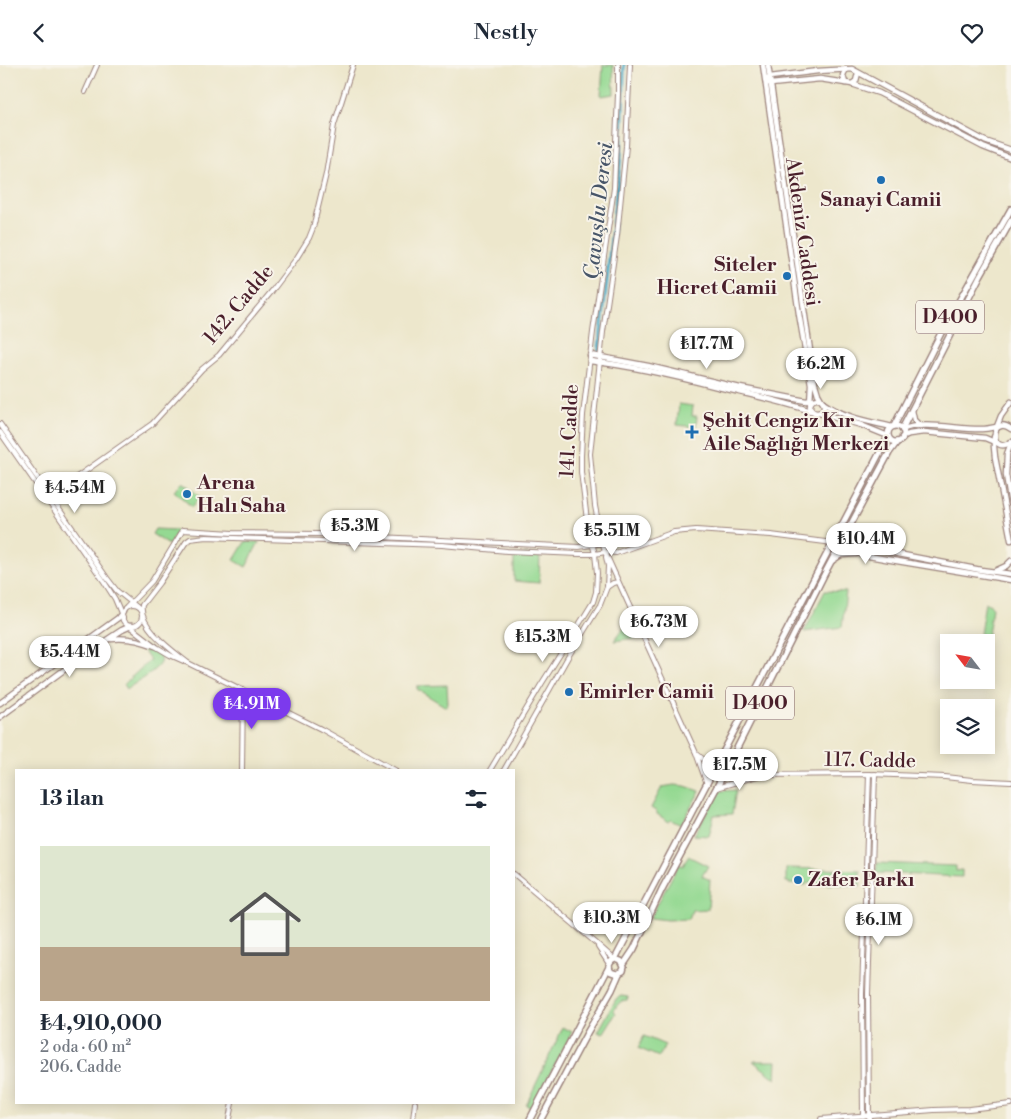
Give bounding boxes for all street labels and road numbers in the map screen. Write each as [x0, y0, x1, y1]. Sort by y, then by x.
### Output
street label: Akdeniz Caddesi [779, 155, 825, 308]
street label: 142. Cadde [198, 260, 280, 350]
road number: D400 [916, 301, 984, 333]
street label: 141. Cadde [555, 383, 585, 479]
road number: D400 [726, 687, 794, 719]
street label: 117. Cadde [824, 748, 916, 774]

